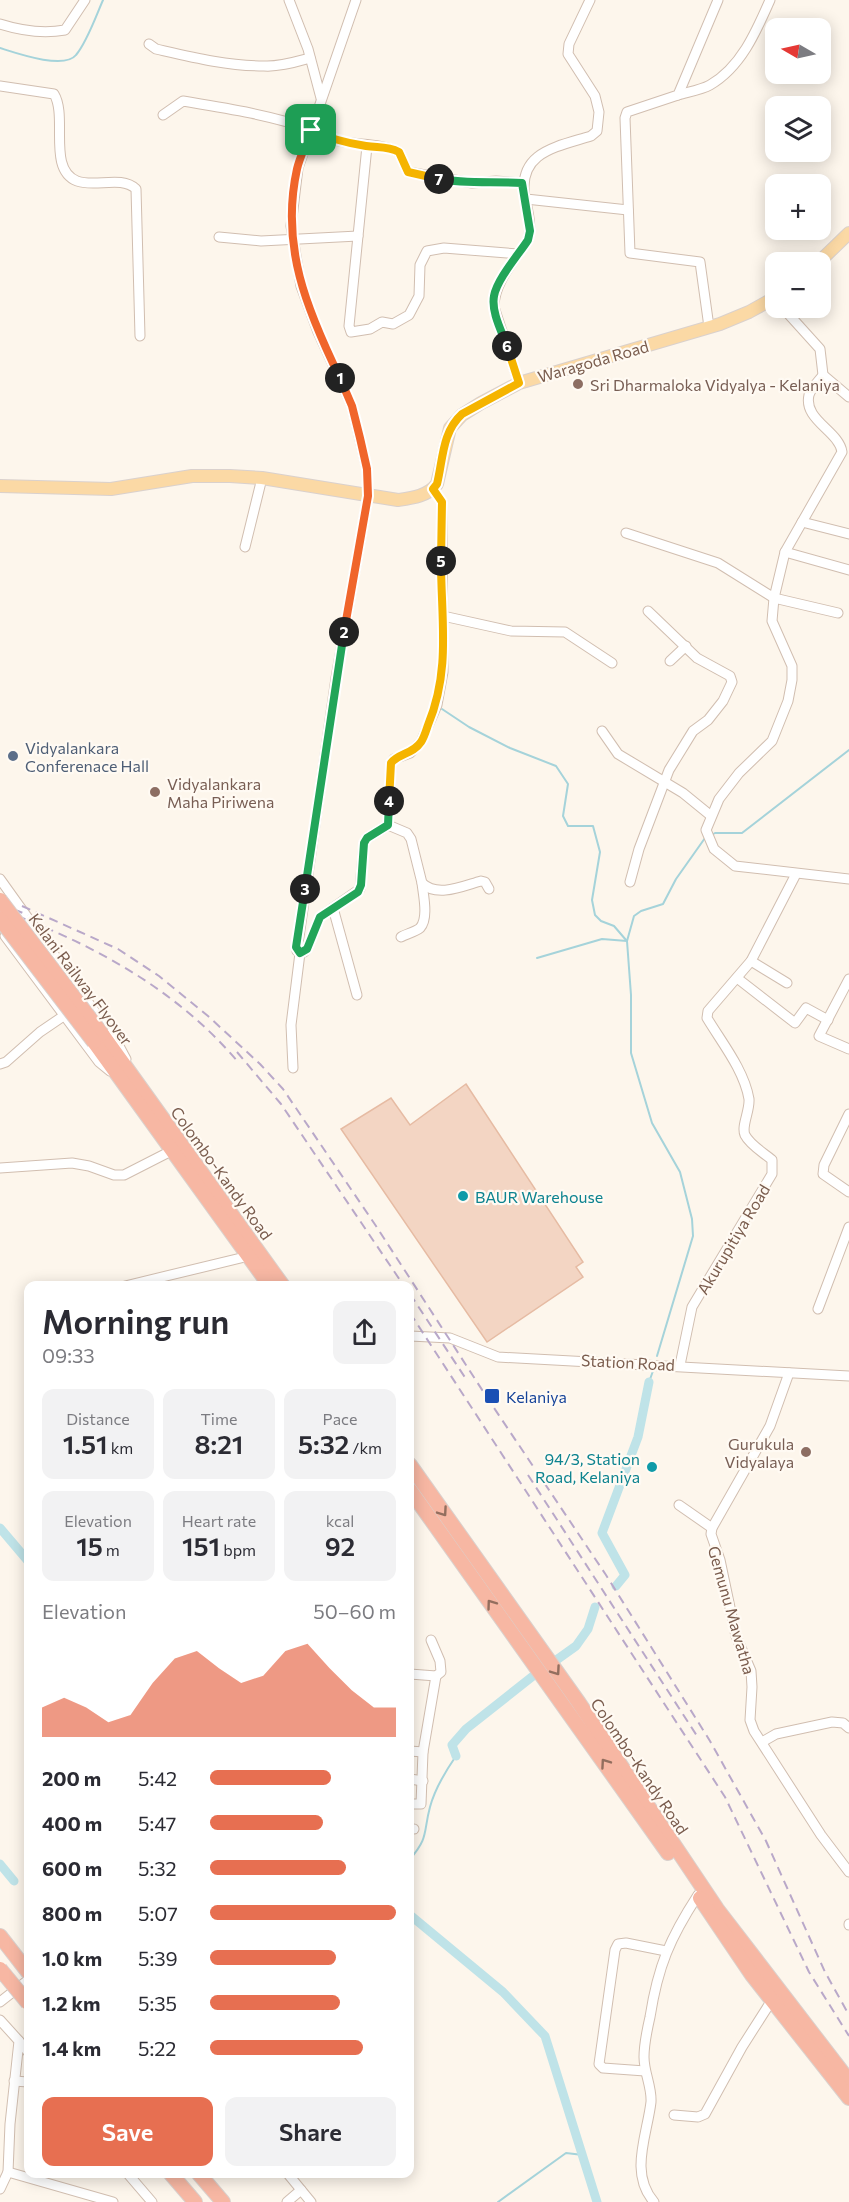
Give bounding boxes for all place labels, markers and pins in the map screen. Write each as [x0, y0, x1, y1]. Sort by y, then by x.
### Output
pin [285, 104, 336, 155]
pin: 7 [424, 164, 454, 194]
pin: 6 [492, 331, 522, 361]
pin: 1 [325, 363, 355, 393]
place label: Sri Dharmaloka Vidyalya - Kelaniya [590, 375, 840, 394]
marker: Sri Dharmaloka Vidyalya - Kelaniya [571, 377, 585, 391]
pin: 5 [426, 546, 456, 576]
pin: 2 [329, 617, 359, 647]
place label: Vidyalankara Conferenace Hall [25, 738, 149, 775]
marker: Vidyalankara Conferenace Hall [6, 749, 20, 763]
place label: Vidyalankara Maha Piriwena [167, 774, 274, 811]
marker: Vidyalankara Maha Piriwena [148, 785, 162, 799]
pin: 4 [374, 786, 404, 816]
pin: 3 [290, 874, 320, 904]
place label: BAUR Warehouse [475, 1187, 603, 1206]
marker: BAUR Warehouse [456, 1189, 470, 1203]
marker: Kelaniya [483, 1387, 501, 1405]
place label: Kelaniya [506, 1387, 567, 1406]
place label: Gurukula Vidyalaya [724, 1434, 794, 1471]
marker: Gurukula Vidyalaya [799, 1445, 813, 1459]
place label: 94/3, Station Road, Kelaniya [535, 1449, 640, 1486]
marker: 94/3, Station Road, Kelaniya [645, 1460, 659, 1474]

